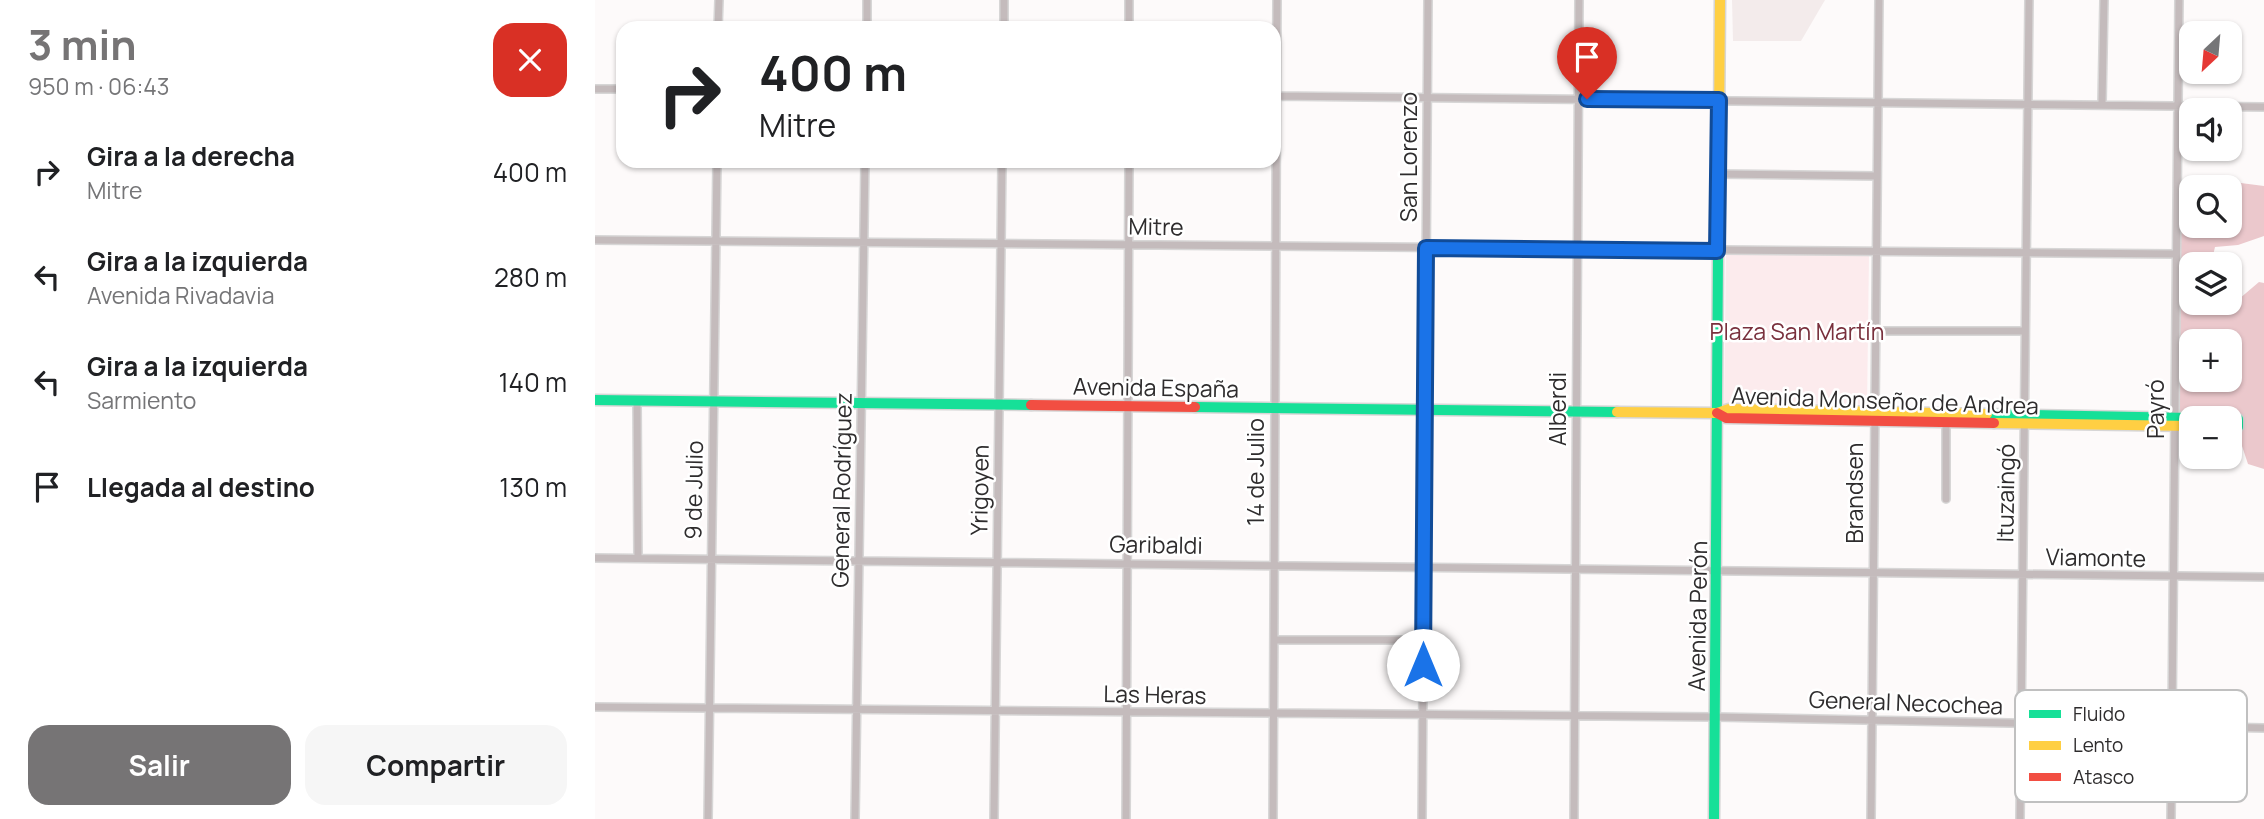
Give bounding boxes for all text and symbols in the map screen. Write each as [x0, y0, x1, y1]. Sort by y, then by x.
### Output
text: 3 min [28, 15, 137, 73]
north arrow [2179, 21, 2242, 84]
map controls [2179, 21, 2242, 469]
button: close [493, 23, 567, 97]
pin [1557, 27, 1617, 99]
icon: arrive [1568, 38, 1606, 76]
text: 400 m [759, 39, 907, 106]
icon: right [644, 49, 735, 140]
text: 950 m · 06:43 [28, 70, 170, 102]
street label: San Lorenzo [1392, 92, 1424, 222]
button: sound [2179, 98, 2242, 161]
text: Mitre [759, 103, 836, 147]
text: Gira a la derecha [87, 138, 295, 174]
icon: right [28, 153, 66, 191]
text: 400 m [493, 154, 567, 190]
text: Mitre [87, 174, 142, 206]
button: search [2179, 175, 2242, 238]
street label: Mitre [1128, 210, 1184, 242]
text: Gira a la izquierda [87, 243, 308, 279]
button: layers [2179, 252, 2242, 315]
icon: left [28, 258, 66, 296]
text: 280 m [494, 259, 567, 295]
text: Avenida Rivadavia [87, 279, 274, 311]
park label: Plaza San Martín [1710, 315, 1884, 347]
button: + [2179, 329, 2242, 392]
text: Gira a la izquierda [87, 348, 308, 384]
icon: left [28, 363, 66, 401]
text: 140 m [498, 364, 567, 400]
street label: Avenida España [1073, 370, 1239, 404]
street label: Alberdi [1541, 372, 1573, 446]
street label: Avenida Monseñor de Andrea [1731, 379, 2039, 421]
street label: Payró [2139, 379, 2171, 439]
text: Sarmiento [87, 384, 196, 416]
street label: General Rodríguez [823, 392, 859, 588]
button: − [2179, 406, 2242, 469]
street label: 14 de Julio [1239, 418, 1271, 526]
street label: 9 de Julio [676, 440, 710, 540]
street label: Brandsen [1838, 443, 1870, 543]
street label: Ituzaingó [1988, 443, 2022, 543]
street label: Yrigoyen [962, 444, 996, 536]
icon: arrive [28, 468, 66, 506]
text: Llegada al destino [87, 469, 315, 505]
text: 130 m [499, 469, 567, 505]
street label: Garibaldi [1109, 527, 1203, 561]
street label: Avenida Perón [1680, 540, 1714, 692]
street label: Viamonte [2045, 540, 2147, 574]
position arrow [1386, 628, 1460, 702]
street label: Las Heras [1103, 677, 1207, 711]
street label: General Necochea [1808, 683, 2004, 721]
legend [2015, 690, 2247, 802]
text: Fluido [2073, 701, 2125, 727]
button: Salir [28, 725, 291, 805]
button: Compartir [305, 725, 567, 805]
text: Lento [2073, 732, 2123, 758]
text: Atasco [2073, 764, 2134, 790]

